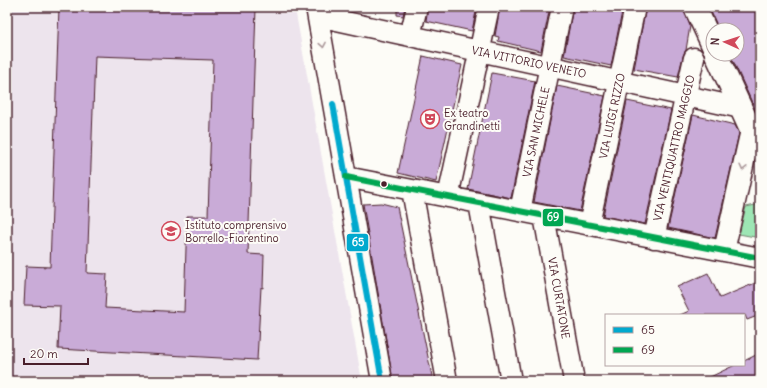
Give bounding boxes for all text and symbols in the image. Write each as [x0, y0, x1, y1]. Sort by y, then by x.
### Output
north arrow [705, 22, 745, 62]
text: N [708, 37, 722, 46]
one-way arrow [318, 42, 327, 49]
street label: VIA VITTORIO VENETO [470, 43, 588, 81]
street label: VIA LUIGI RIZZO [596, 72, 628, 160]
street label: VIA VENTIQUATTRO MAGGIO [650, 74, 698, 222]
street label: VIA SAN MICHELE [520, 85, 552, 179]
place label: Ex teatro Grandinetti [444, 106, 500, 133]
theatre icon: Ex teatro Grandinetti [419, 108, 441, 130]
one-way arrow [739, 165, 747, 171]
unlabelled marker [379, 179, 389, 189]
line badge: 69 [542, 208, 564, 227]
text: 69 [547, 210, 559, 224]
place label: Istituto comprensivo Borrello-Fiorentino [185, 218, 287, 245]
school or university icon: Istituto comprensivo Borrello-Fiorentino [160, 220, 182, 242]
line badge: 65 [346, 233, 369, 252]
text: 65 [352, 235, 364, 249]
street label: VIA CURTATONE [545, 256, 573, 340]
legend [605, 314, 745, 366]
text: 65 [641, 322, 655, 337]
scale bar [24, 340, 88, 366]
text: 69 [641, 342, 655, 357]
text: 20 m [30, 346, 58, 361]

